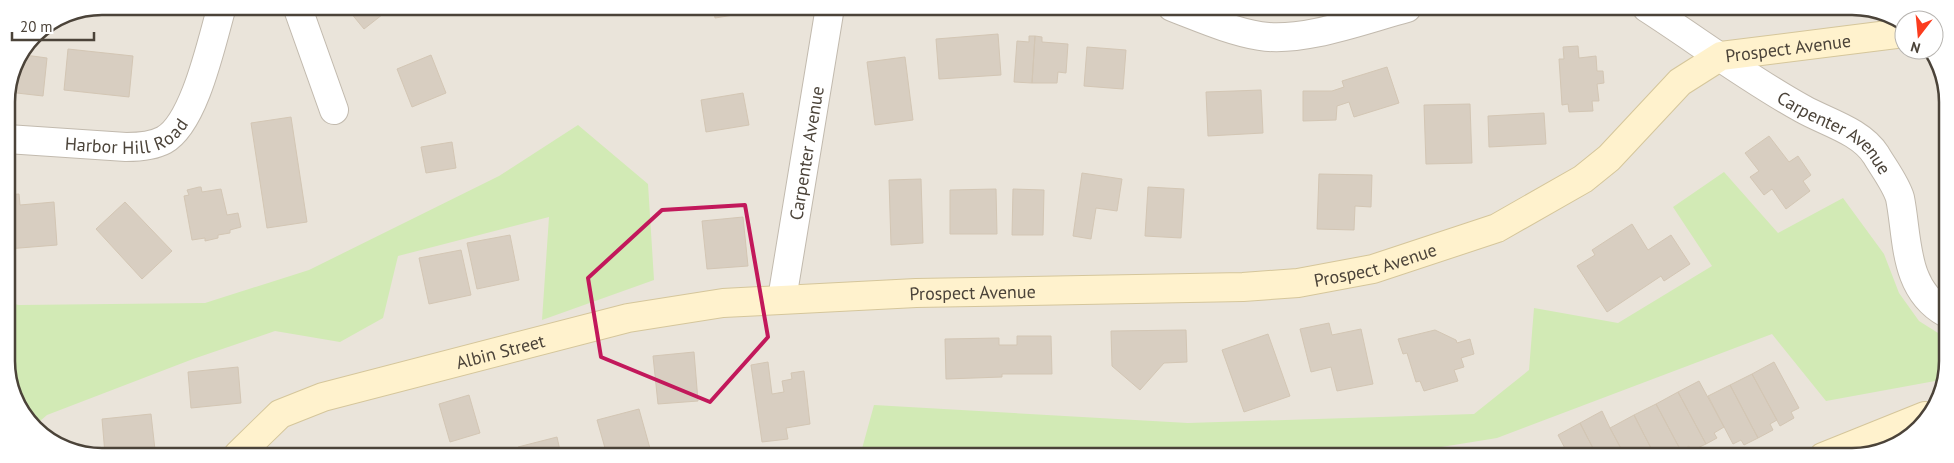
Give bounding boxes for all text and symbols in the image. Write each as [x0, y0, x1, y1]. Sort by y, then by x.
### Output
scale bar [12, 10, 95, 42]
north arrow [1894, 10, 1944, 60]
text: 20 m [20, 17, 53, 36]
street label: Prospect Avenue [1724, 28, 1852, 67]
text: N [1909, 38, 1922, 57]
street label: Carpenter Avenue [784, 84, 828, 222]
street label: Carpenter Avenue [1773, 85, 1897, 178]
street label: Harbor Hill Road [64, 114, 192, 159]
street label: Prospect Avenue [1312, 237, 1439, 291]
street label: Prospect Avenue [909, 279, 1036, 305]
street label: Albin Street [453, 329, 547, 374]

